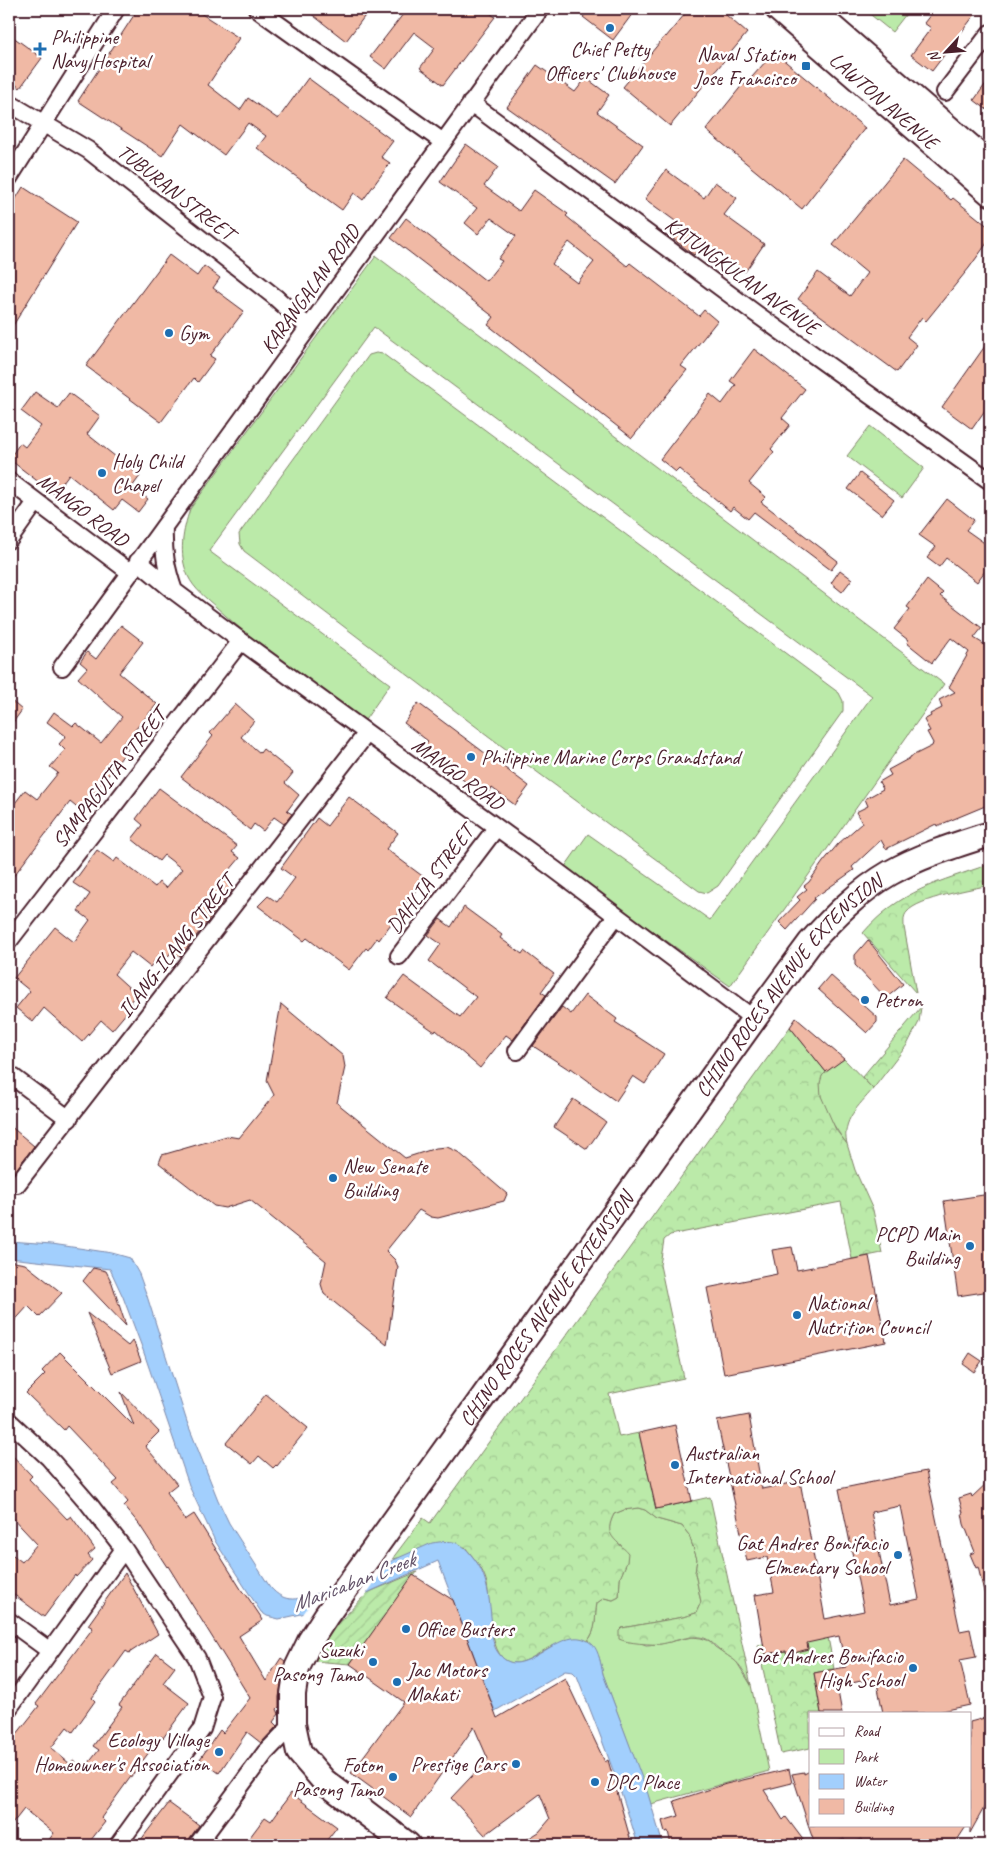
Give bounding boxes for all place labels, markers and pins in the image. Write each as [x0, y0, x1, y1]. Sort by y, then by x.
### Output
marker: Chief Petty Officers' Clubhouse [604, 22, 616, 34]
place label: Philippine Navy Hospital [51, 24, 153, 74]
place label: Chief Petty Officers' Clubhouse [545, 36, 677, 86]
place label: Naval Station Jose Francisco [694, 41, 799, 91]
marker: Philippine Navy Hospital [33, 42, 47, 56]
marker: Naval Station Jose Francisco [800, 60, 812, 72]
place label: Gym [179, 320, 210, 346]
marker: Gym [163, 327, 175, 339]
place label: Holy Child Chapel [112, 448, 186, 498]
marker: Holy Child Chapel [96, 467, 108, 479]
place label: Philippine Marine Corps Grandstand [481, 744, 744, 770]
marker: Philippine Marine Corps Grandstand [465, 751, 477, 763]
place label: Petron [875, 987, 924, 1013]
marker: Petron [859, 994, 871, 1006]
place label: New Senate Building [343, 1153, 430, 1203]
marker: New Senate Building [327, 1172, 339, 1184]
place label: PCPD Main Building [876, 1221, 962, 1271]
marker: PCPD Main Building [964, 1240, 976, 1252]
place label: National Nutrition Council [807, 1290, 932, 1340]
marker: National Nutrition Council [791, 1309, 803, 1321]
place label: Australian International School [685, 1440, 836, 1490]
marker: Australian International School [669, 1459, 681, 1471]
place label: Gat Andres Bonifacio Elmentary School [736, 1530, 891, 1580]
marker: Gat Andres Bonifacio Elmentary School [892, 1549, 904, 1561]
place label: Office Busters [416, 1616, 516, 1642]
marker: Office Busters [400, 1623, 412, 1635]
place label: Suzuki Pasong Tamo [273, 1637, 366, 1687]
place label: Gat Andres Bonifacio High School [751, 1643, 906, 1693]
marker: Suzuki Pasong Tamo [367, 1656, 379, 1668]
place label: Jac Motors Makati [406, 1657, 488, 1707]
marker: Gat Andres Bonifacio High School [907, 1662, 919, 1674]
marker: Jac Motors Makati [391, 1676, 403, 1688]
place label: Ecology Village Homeowner's Association [34, 1727, 211, 1777]
marker: Ecology Village Homeowner's Association [213, 1746, 225, 1758]
place label: Prestige Cars [411, 1751, 508, 1777]
place label: Foton Pasong Tamo [293, 1752, 385, 1802]
marker: Prestige Cars [510, 1758, 522, 1770]
place label: DPC Place [605, 1769, 680, 1795]
marker: Foton Pasong Tamo [387, 1771, 399, 1783]
marker: DPC Place [589, 1776, 601, 1788]

